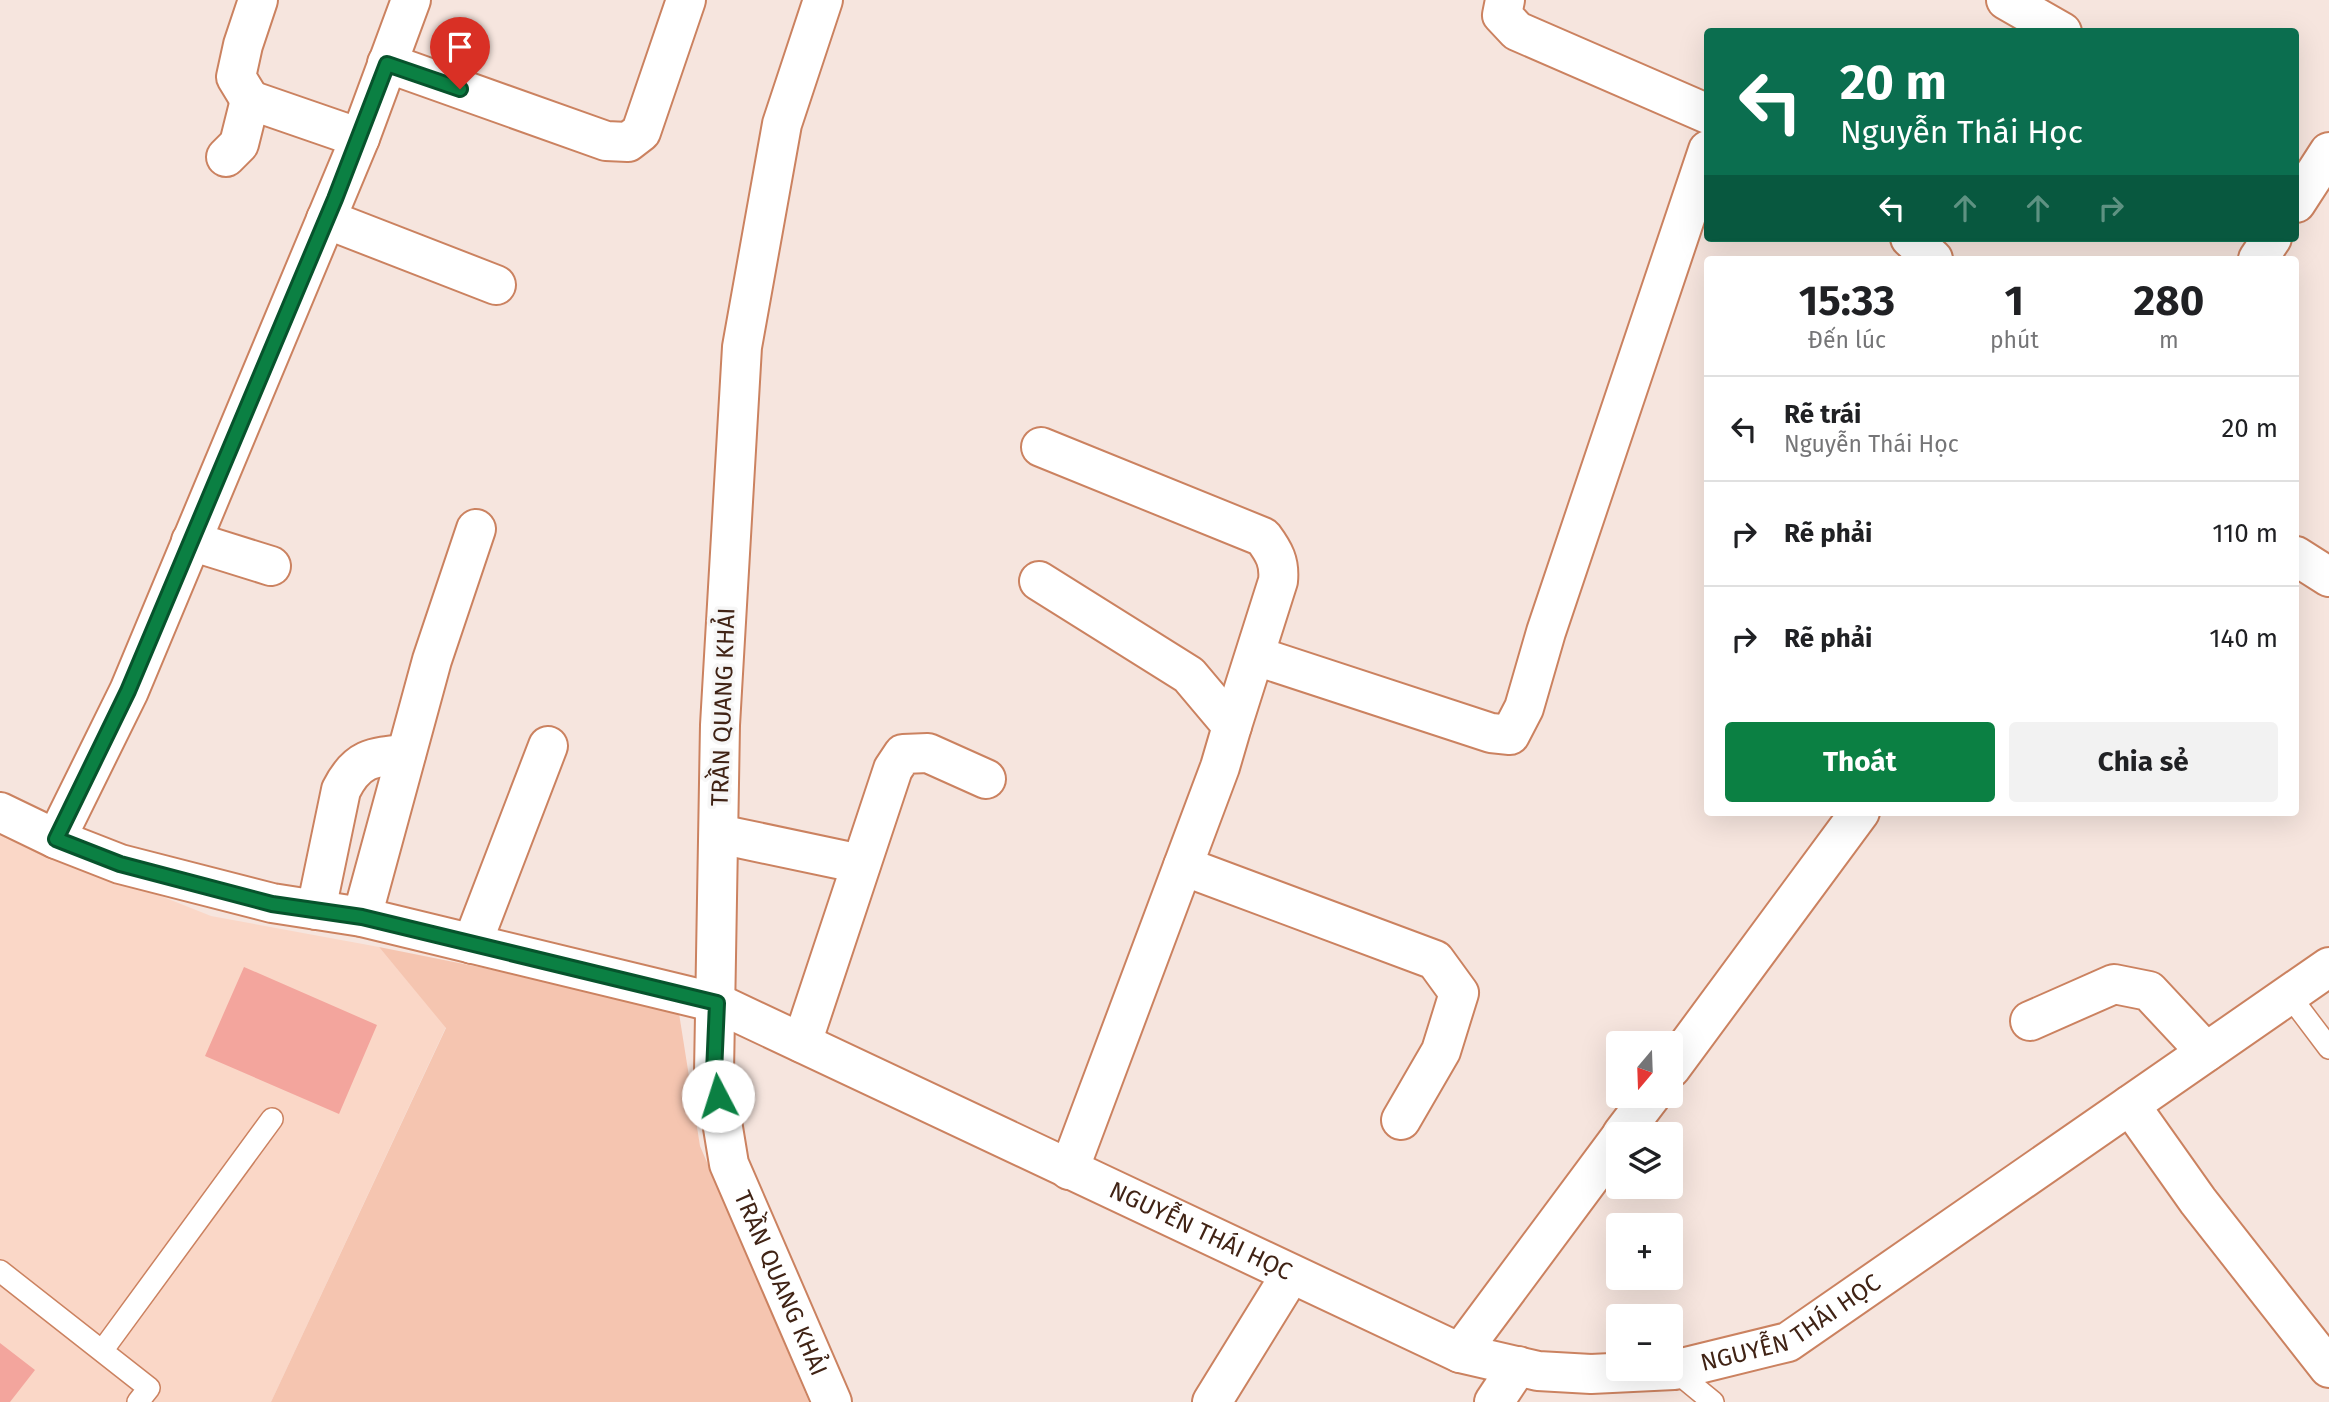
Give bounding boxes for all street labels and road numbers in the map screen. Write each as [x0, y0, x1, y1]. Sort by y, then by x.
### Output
street label: TRẦN QUANG KHẢI [703, 607, 740, 807]
street label: NGUYỄN THÁI HỌC [1105, 1176, 1297, 1286]
street label: TRẦN QUANG KHẢI [728, 1186, 833, 1380]
street label: NGUYỄN THÁI HỌC [1698, 1268, 1886, 1377]

